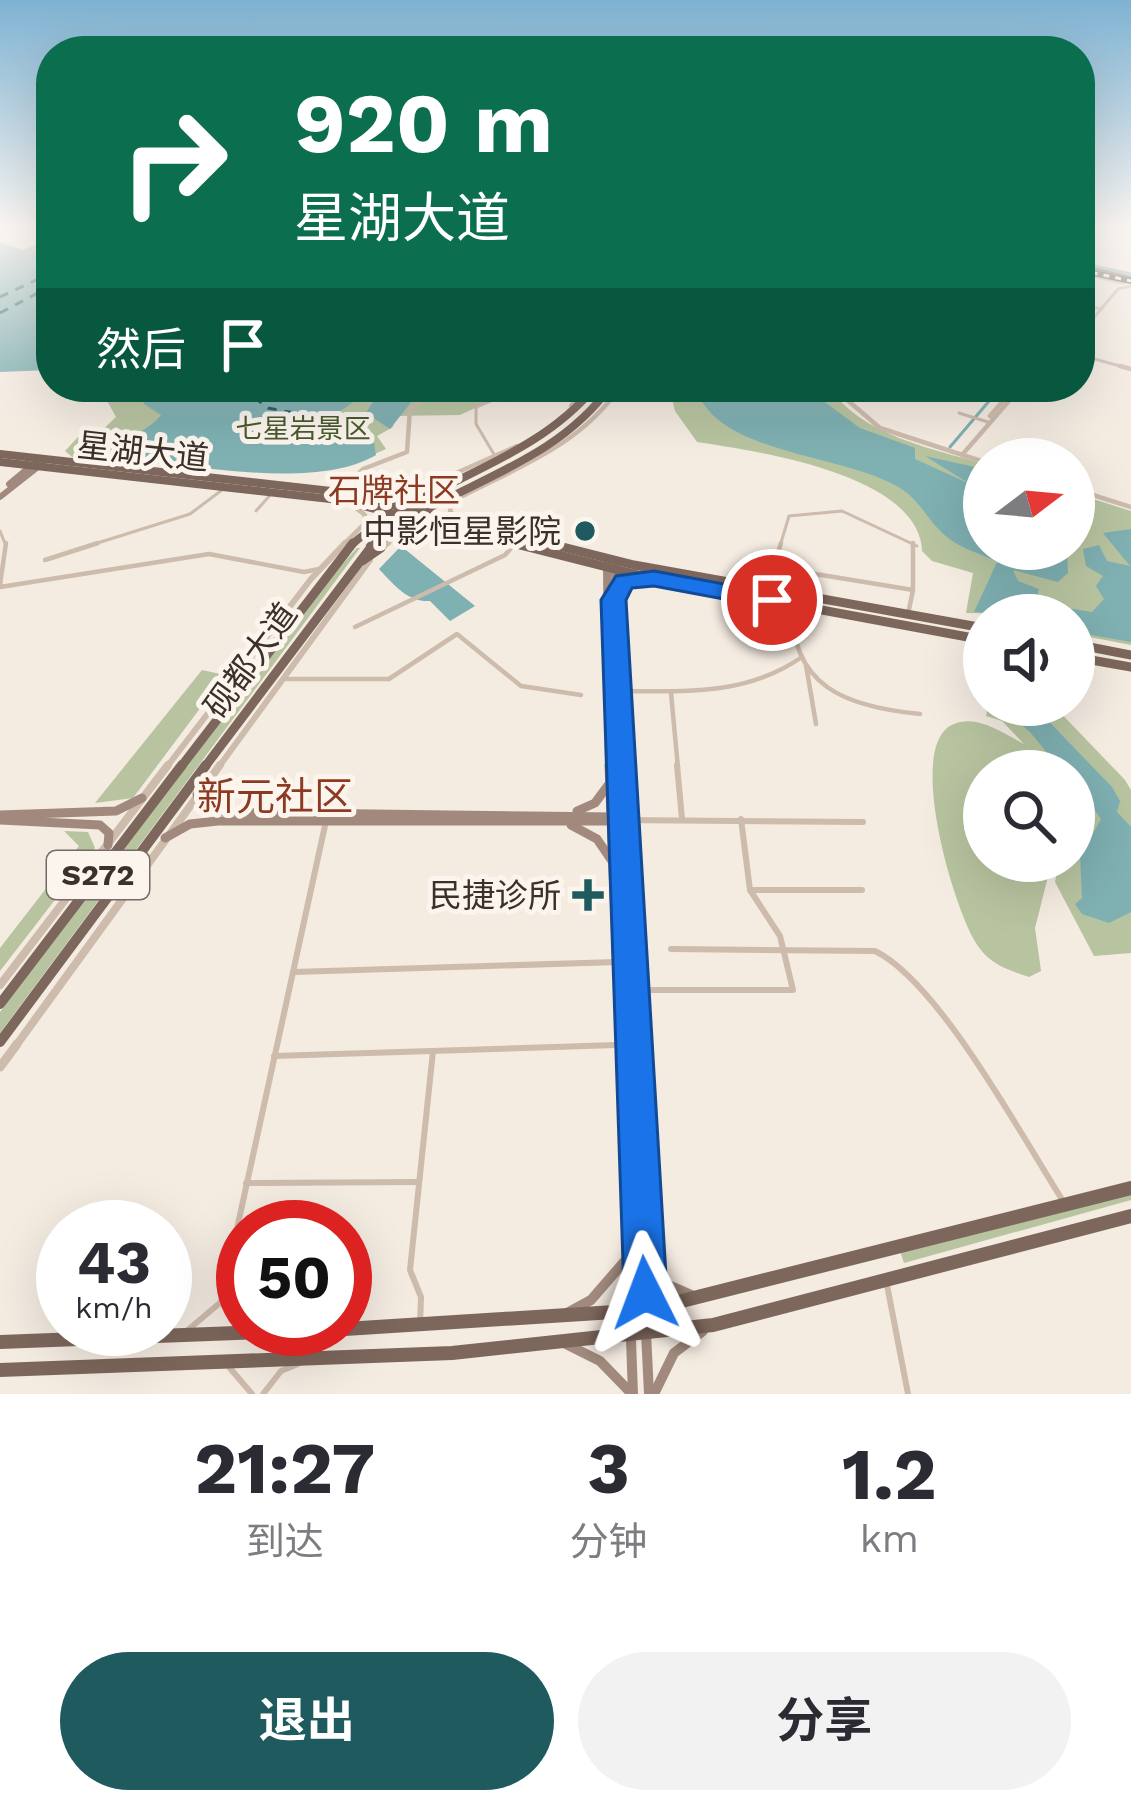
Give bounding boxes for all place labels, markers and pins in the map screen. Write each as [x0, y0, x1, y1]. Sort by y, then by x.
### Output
place label: 中影恒星影院 [363, 512, 561, 551]
marker: 中影恒星影院 [572, 518, 598, 544]
pin [721, 549, 823, 651]
place label: 民捷诊所 [429, 876, 561, 915]
marker: 民捷诊所 [572, 879, 604, 911]

